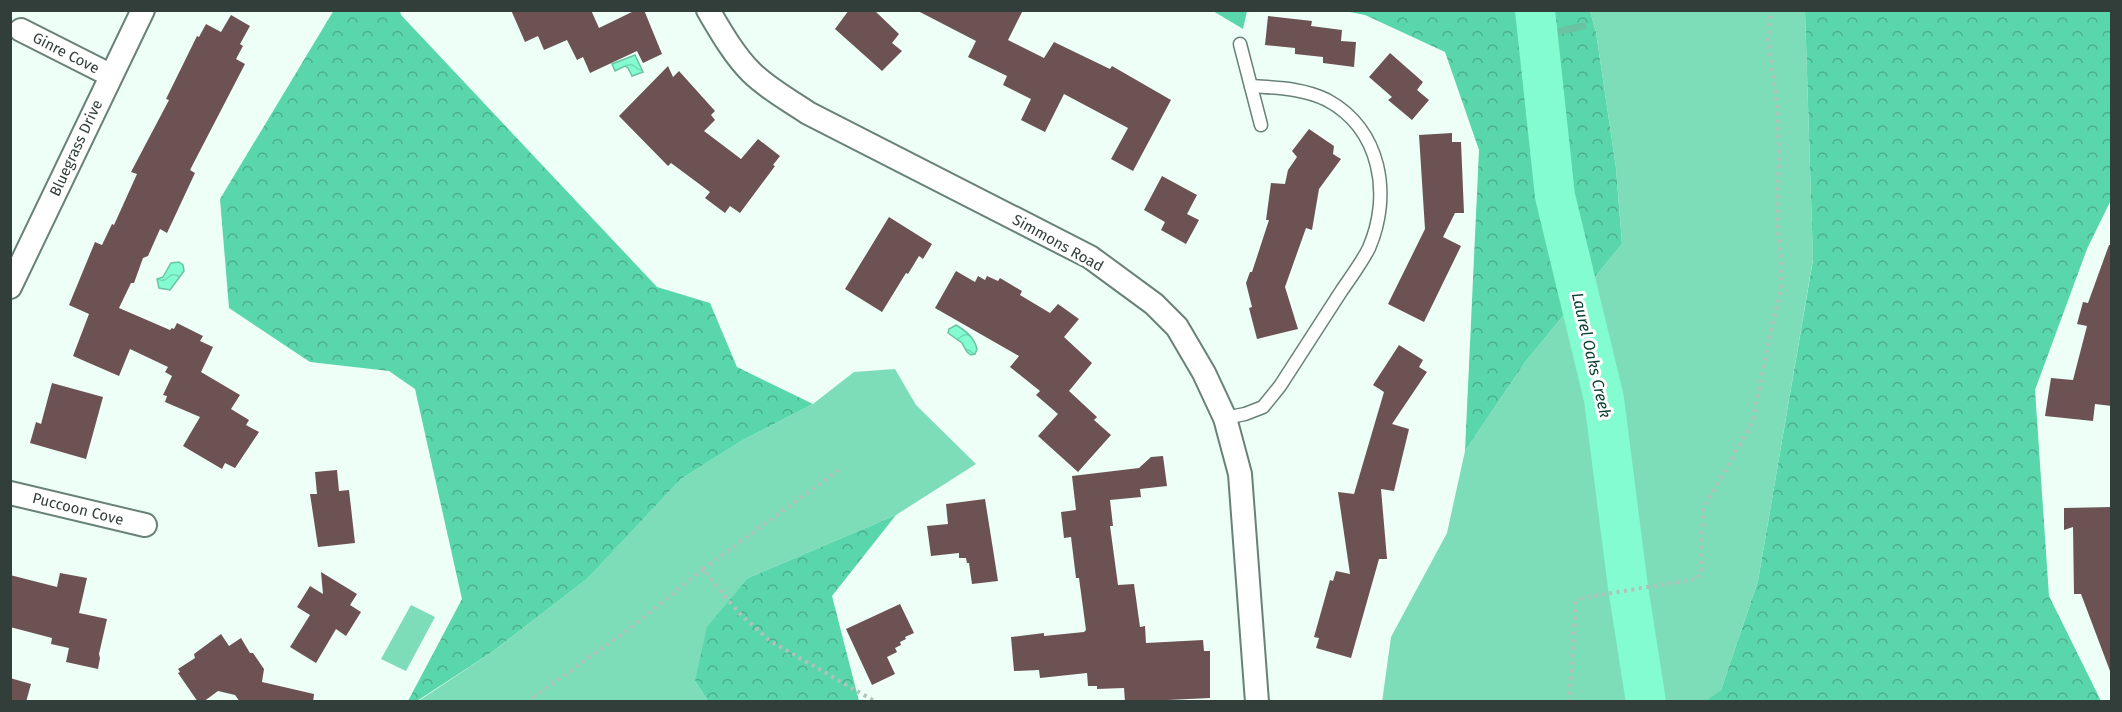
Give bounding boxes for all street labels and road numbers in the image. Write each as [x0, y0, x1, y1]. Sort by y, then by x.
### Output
street label: Ginre Cove [30, 29, 102, 77]
street label: Bluegrass Drive [46, 97, 106, 199]
street label: Simmons Road [1009, 211, 1107, 275]
street label: Puccoon Cove [31, 489, 125, 529]

